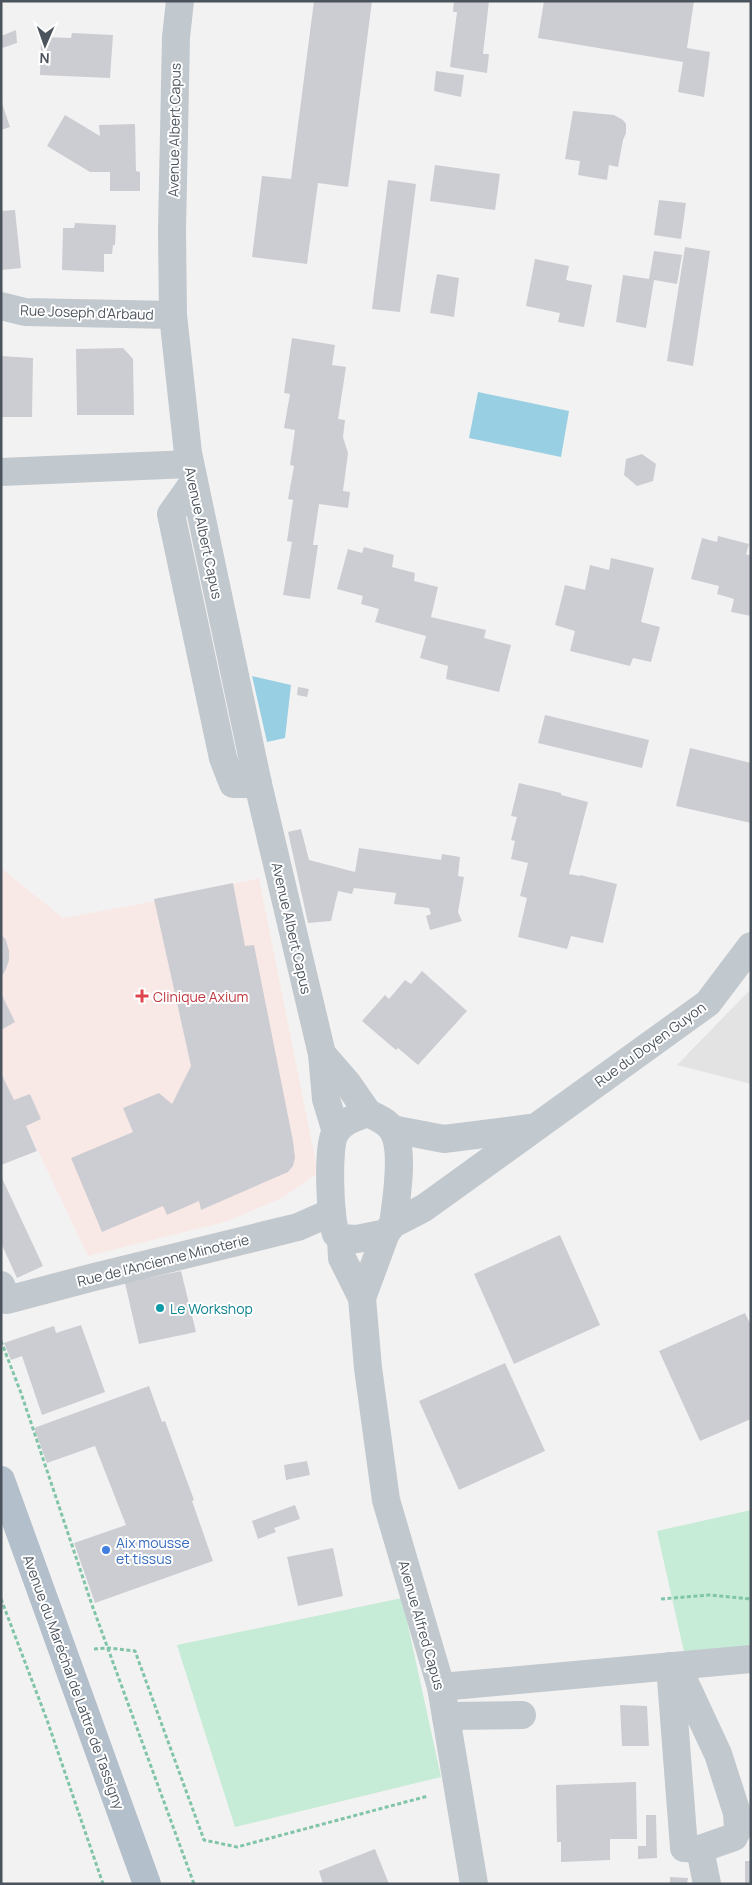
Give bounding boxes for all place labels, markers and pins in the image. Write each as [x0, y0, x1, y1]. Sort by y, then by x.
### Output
place label: Clinique Axium [153, 987, 249, 1006]
marker: Clinique Axium [135, 989, 149, 1003]
place label: Le Workshop [170, 1299, 253, 1318]
marker: Le Workshop [154, 1302, 166, 1314]
place label: Aix mousse et tissus [116, 1533, 190, 1568]
marker: Aix mousse et tissus [100, 1544, 112, 1556]

